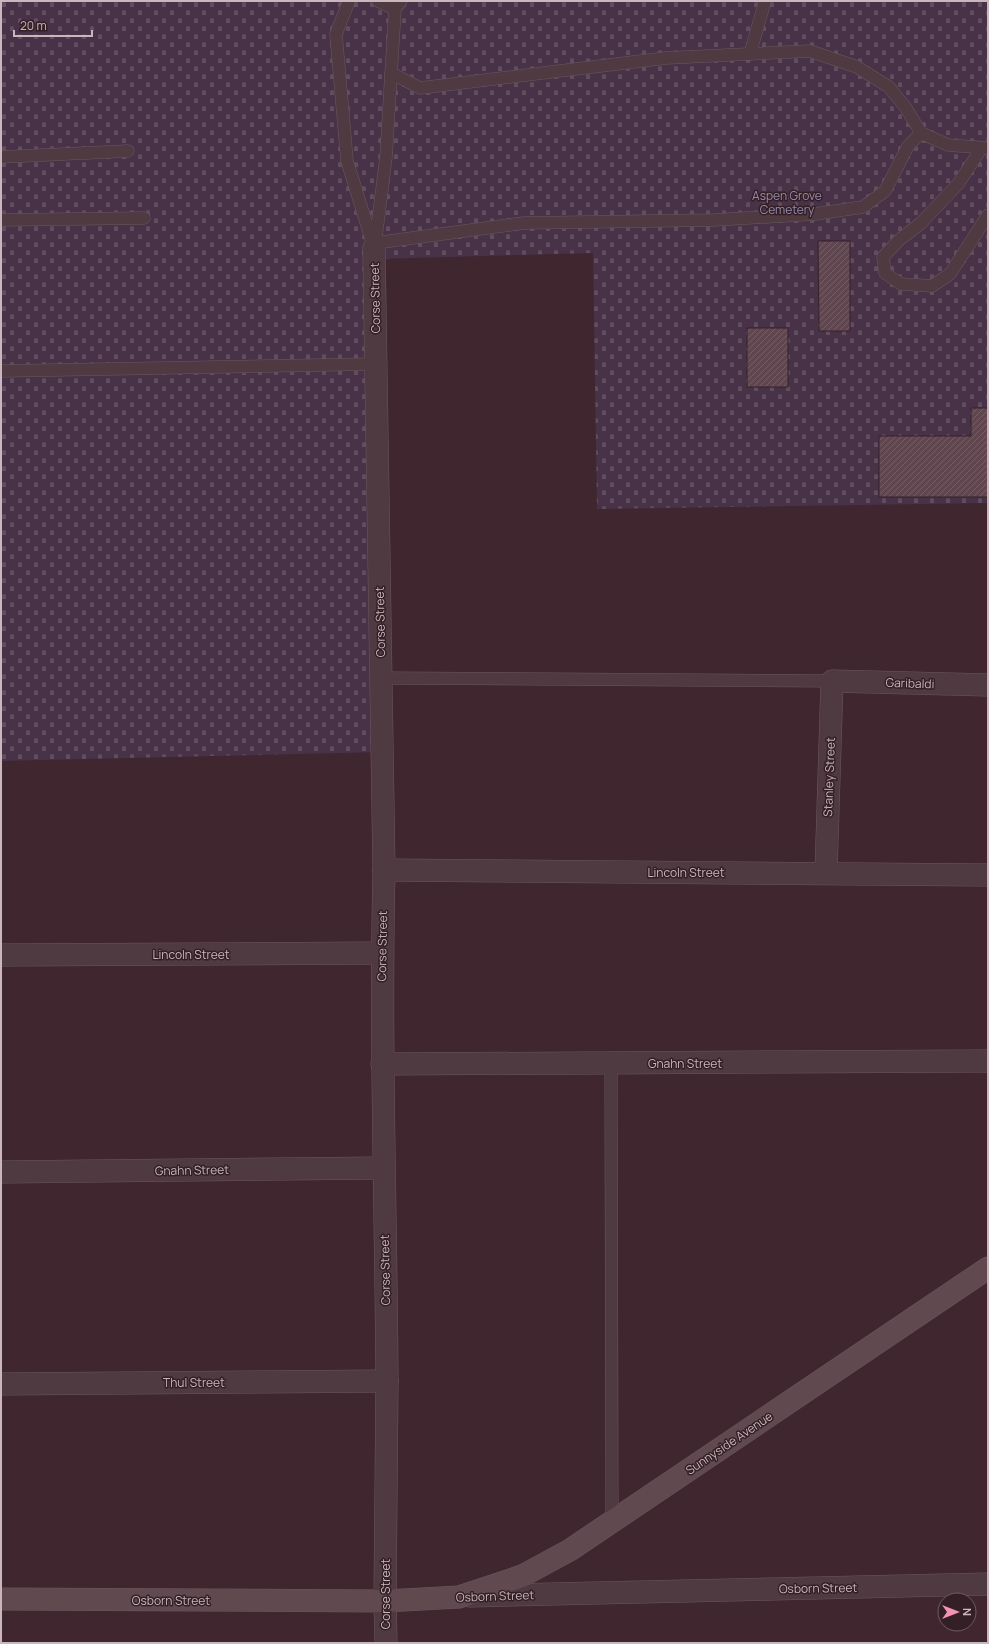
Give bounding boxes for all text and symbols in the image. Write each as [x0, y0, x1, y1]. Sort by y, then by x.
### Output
scale bar [14, 12, 92, 38]
text: 20 m [20, 17, 47, 34]
park label: Aspen Grove Cemetery [752, 187, 822, 218]
street label: Corse Street [366, 262, 384, 334]
street label: Corse Street [371, 586, 389, 658]
street label: Garibaldi [885, 674, 935, 692]
street label: Stanley Street [819, 737, 839, 817]
street label: Lincoln Street [647, 864, 725, 881]
street label: Corse Street [373, 910, 391, 982]
street label: Lincoln Street [152, 946, 230, 963]
street label: Gnahn Street [648, 1055, 722, 1072]
street label: Gnahn Street [155, 1161, 229, 1179]
street label: Corse Street [376, 1234, 394, 1306]
street label: Thul Street [163, 1374, 225, 1391]
street label: Sunnyside Avenue [682, 1408, 776, 1478]
street label: Corse Street [377, 1558, 394, 1629]
street label: Osborn Street [779, 1579, 857, 1597]
street label: Osborn Street [456, 1586, 535, 1606]
street label: Osborn Street [132, 1592, 210, 1609]
north arrow [937, 1592, 977, 1632]
text: N [960, 1608, 975, 1616]

